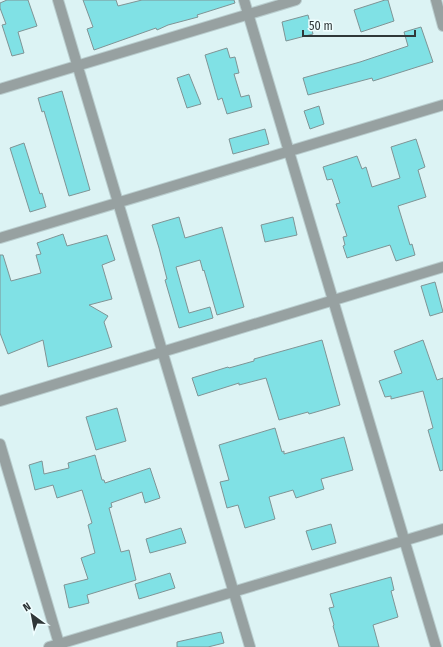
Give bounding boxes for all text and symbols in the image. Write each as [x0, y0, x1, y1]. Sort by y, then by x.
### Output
scale bar [303, 12, 415, 38]
text: 50 m [309, 19, 333, 33]
north arrow [12, 595, 52, 635]
text: N [21, 600, 33, 614]

